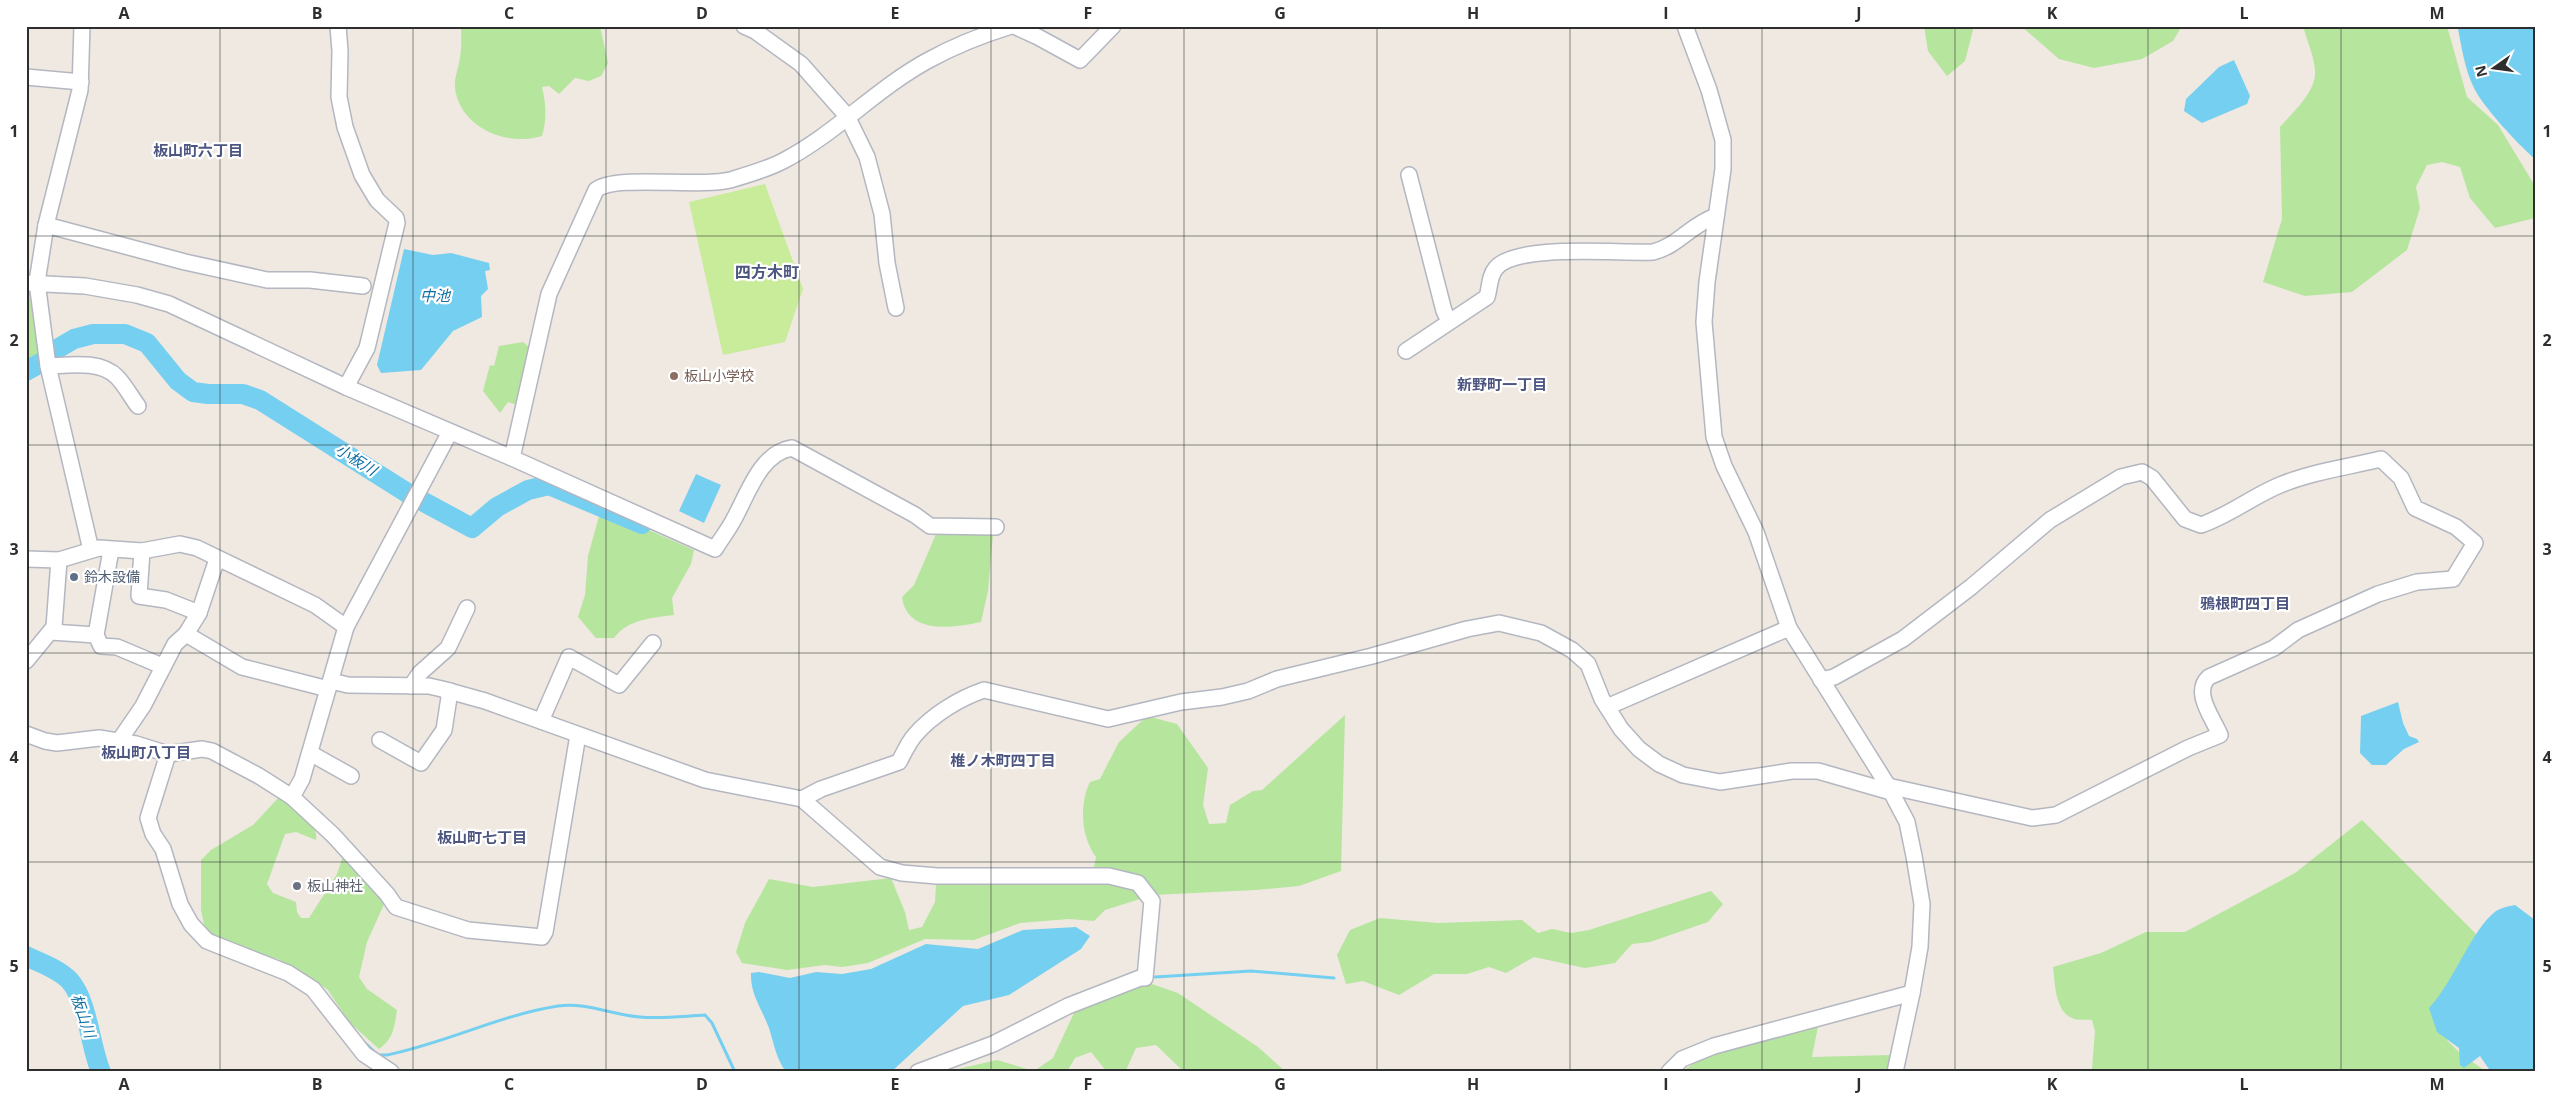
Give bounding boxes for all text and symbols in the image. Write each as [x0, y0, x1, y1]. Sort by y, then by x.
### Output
text: A [118, 2, 130, 24]
text: B [312, 2, 322, 24]
text: C [504, 2, 514, 24]
text: D [696, 2, 708, 24]
text: E [891, 2, 900, 24]
text: F [1084, 2, 1092, 24]
text: G [1274, 2, 1286, 24]
text: H [1467, 2, 1479, 24]
text: I [1663, 2, 1669, 24]
text: J [1854, 2, 1862, 24]
text: K [2047, 2, 2058, 24]
text: L [2239, 2, 2249, 24]
text: M [2429, 2, 2445, 24]
north arrow [2468, 42, 2518, 92]
text: N [2470, 63, 2491, 79]
text: 1 [9, 120, 19, 142]
text: 1 [2542, 120, 2552, 142]
district label: 板山町六丁目 [153, 140, 243, 160]
district label: 四方木町 [735, 261, 799, 283]
water label: 中池 [420, 285, 452, 305]
text: 2 [9, 329, 19, 351]
text: 2 [2542, 329, 2552, 351]
place label: 板山小学校 [684, 366, 754, 385]
marker: 板山小学校 [668, 370, 680, 382]
district label: 新野町一丁目 [1457, 374, 1547, 394]
water label: 小板川 [332, 439, 383, 481]
text: 3 [9, 538, 19, 560]
text: 3 [2542, 538, 2552, 560]
place label: 鈴木設備 [84, 567, 140, 586]
marker: 鈴木設備 [68, 571, 80, 583]
district label: 鴉根町四丁目 [2200, 593, 2290, 613]
district label: 板山町八丁目 [101, 742, 191, 762]
text: 4 [9, 746, 19, 768]
text: 4 [2542, 746, 2552, 768]
district label: 椎ノ木町四丁目 [950, 750, 1056, 770]
district label: 板山町七丁目 [437, 827, 527, 847]
place label: 板山神社 [307, 876, 363, 895]
marker: 板山神社 [291, 880, 303, 892]
text: 5 [9, 955, 19, 977]
text: 5 [2542, 955, 2552, 977]
water label: 板山川 [67, 991, 101, 1042]
text: A [118, 1073, 130, 1095]
text: B [312, 1073, 322, 1095]
text: C [504, 1073, 514, 1095]
text: D [696, 1073, 708, 1095]
text: E [891, 1073, 900, 1095]
text: F [1084, 1073, 1092, 1095]
text: G [1274, 1073, 1286, 1095]
text: H [1467, 1073, 1479, 1095]
text: I [1663, 1073, 1669, 1095]
text: J [1854, 1073, 1862, 1095]
text: K [2047, 1073, 2058, 1095]
text: L [2239, 1073, 2249, 1095]
text: M [2429, 1073, 2445, 1095]

